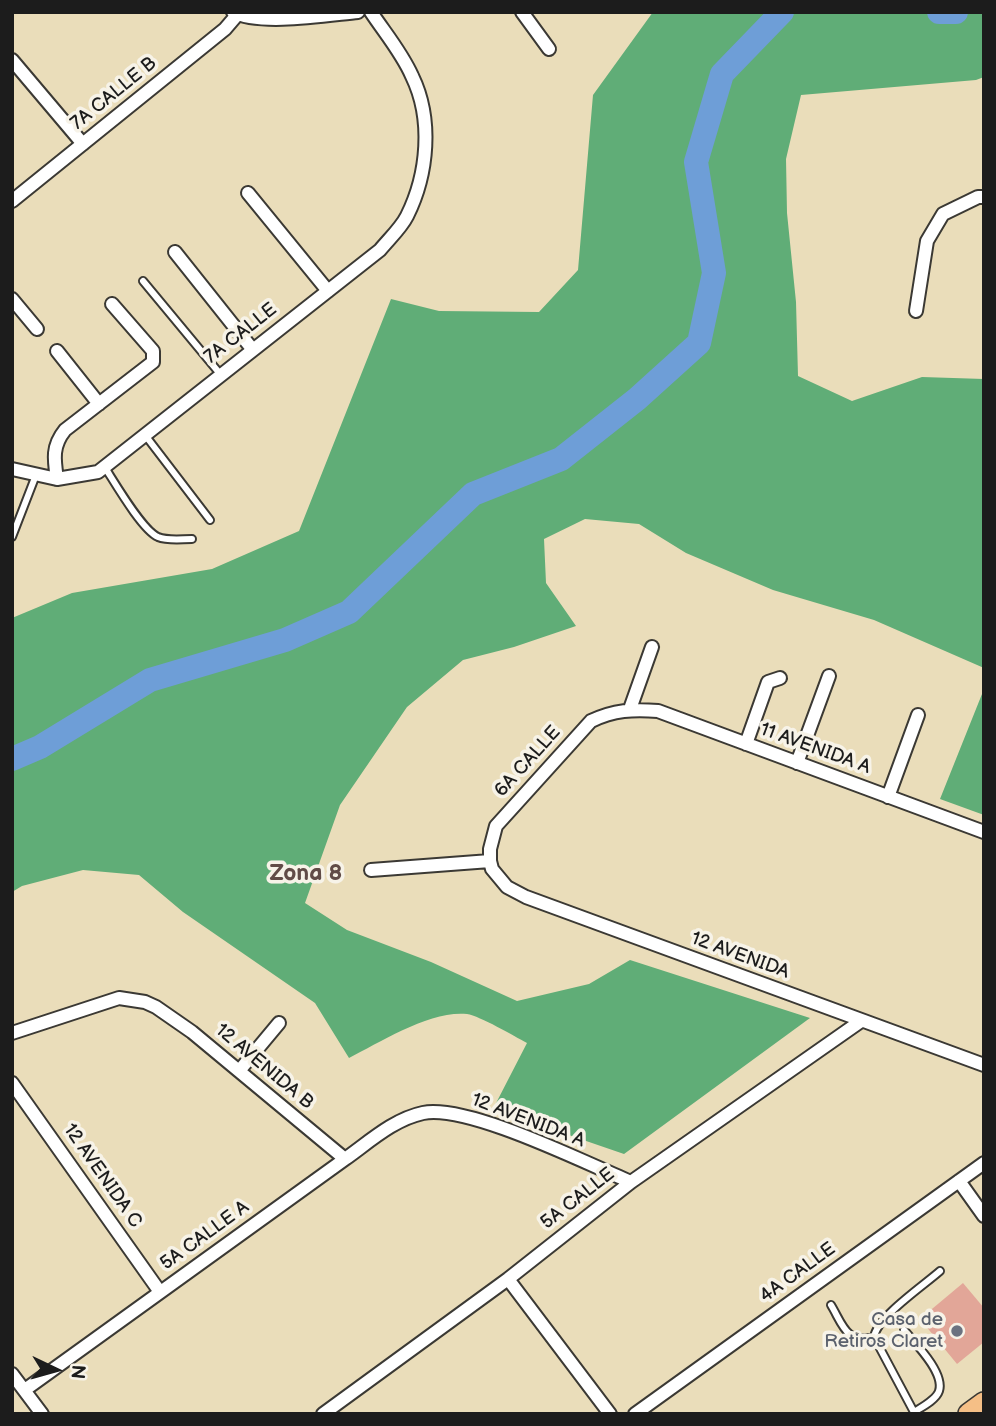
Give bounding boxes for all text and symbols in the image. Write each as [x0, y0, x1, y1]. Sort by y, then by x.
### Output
street label: 7A CALLE B [67, 53, 161, 135]
street label: 7A CALLE [200, 299, 282, 369]
street label: 11 AVENIDA A [757, 718, 873, 780]
street label: 6A CALLE [490, 722, 566, 802]
district label: Zona 8 [270, 860, 342, 888]
street label: 12 AVENIDA [688, 928, 792, 984]
street label: 12 AVENIDA B [210, 1019, 318, 1115]
street label: 12 AVENIDA A [468, 1089, 588, 1153]
street label: 12 AVENIDA C [58, 1120, 146, 1232]
street label: 5A CALLE [537, 1163, 619, 1235]
street label: 5A CALLE A [156, 1196, 254, 1276]
street label: 4A CALLE [756, 1238, 840, 1308]
place label: Casa de Retiros Claret [824, 1309, 943, 1353]
marker: Casa de Retiros Claret [949, 1323, 965, 1339]
north arrow [21, 1335, 91, 1405]
text: N [65, 1364, 89, 1380]

